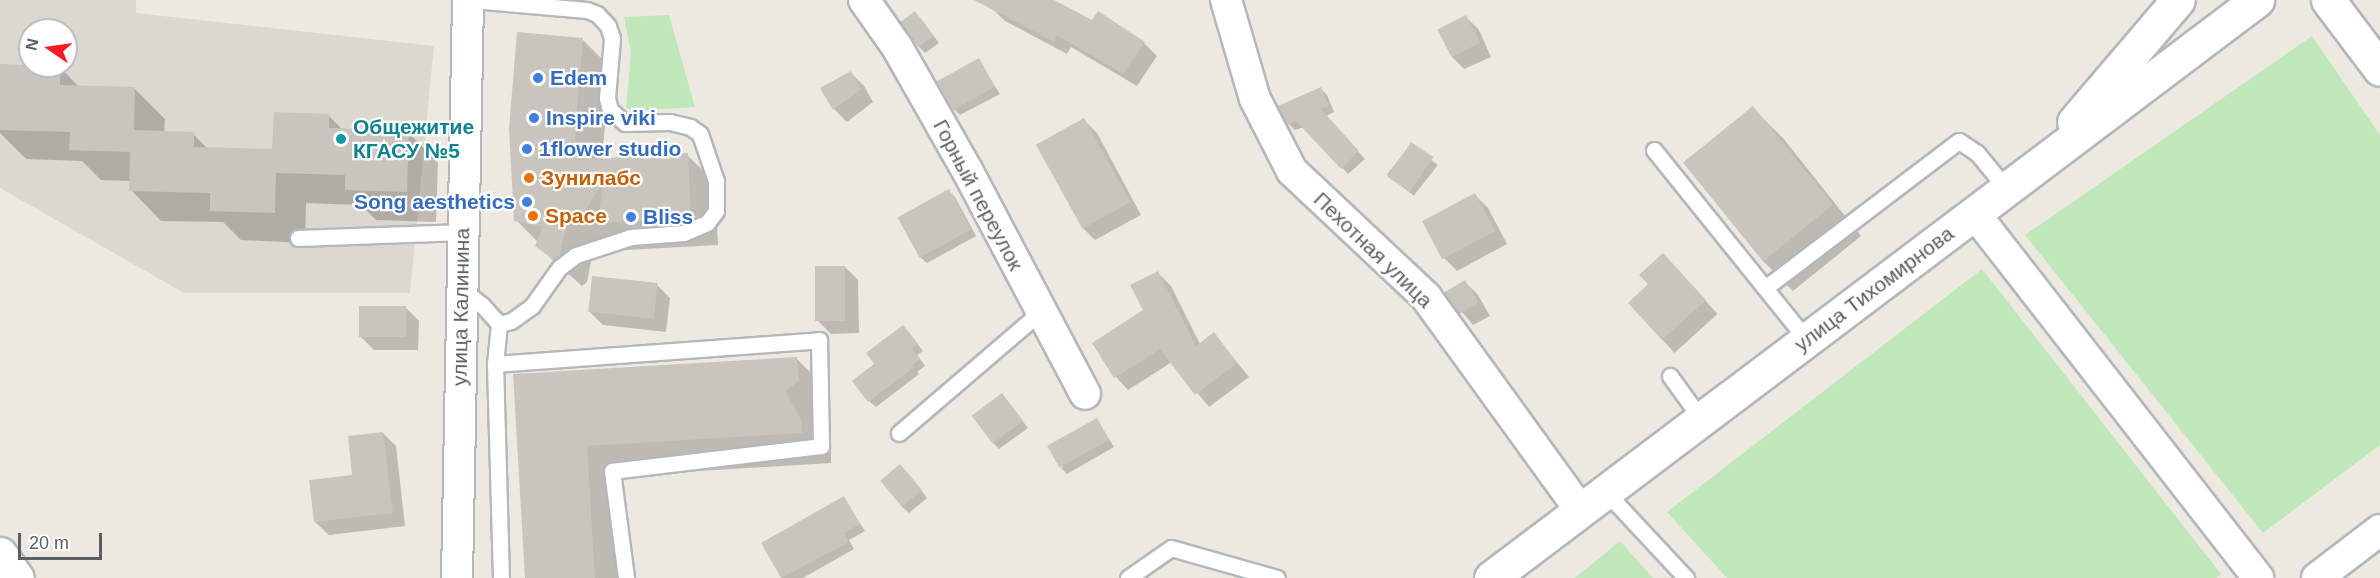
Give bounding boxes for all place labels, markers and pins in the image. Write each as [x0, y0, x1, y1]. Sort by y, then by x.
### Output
place label: Edem [550, 65, 607, 91]
marker: Edem [531, 71, 545, 85]
place label: Inspire viki [546, 105, 656, 131]
marker: Inspire viki [527, 111, 541, 125]
place label: Общежитие КГАСУ №5 [353, 114, 474, 164]
marker: Общежитие КГАСУ №5 [334, 132, 348, 146]
place label: 1flower studio [539, 136, 681, 162]
marker: 1flower studio [520, 142, 534, 156]
place label: Зунилабс [541, 165, 641, 191]
marker: Зунилабс [522, 171, 536, 185]
place label: Song aesthetics [354, 189, 515, 215]
marker: Song aesthetics [520, 195, 534, 209]
place label: Space [545, 203, 607, 229]
place label: Bliss [643, 204, 693, 230]
marker: Space [526, 209, 540, 223]
marker: Bliss [624, 210, 638, 224]

